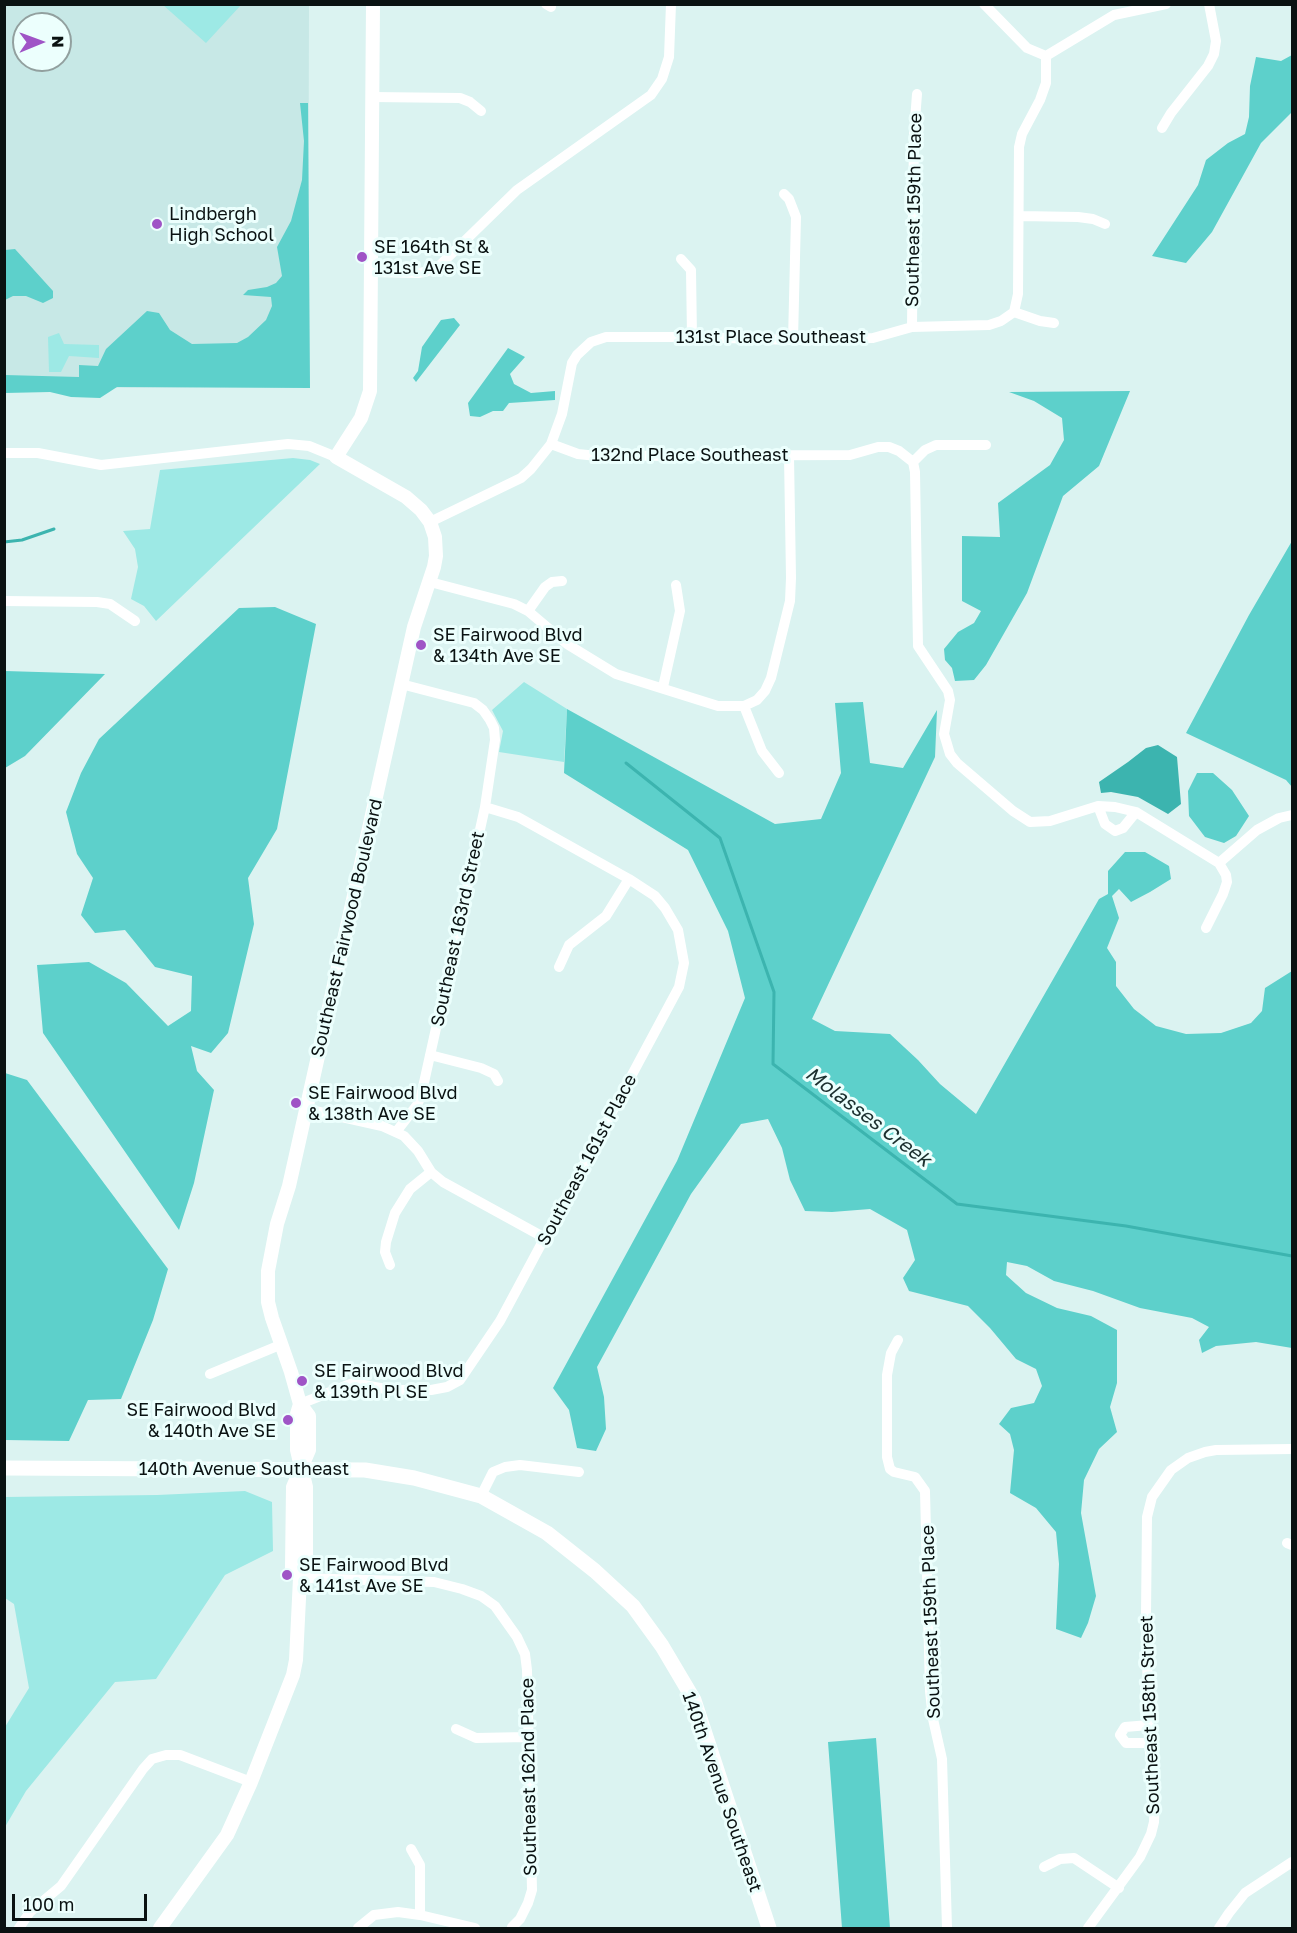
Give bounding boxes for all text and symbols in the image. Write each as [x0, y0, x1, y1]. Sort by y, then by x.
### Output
north arrow [12, 12, 72, 72]
text: N [48, 35, 68, 48]
street label: Southeast 159th Place [902, 113, 926, 307]
place label: Lindbergh High School [169, 203, 274, 246]
marker: Lindbergh High School [150, 217, 164, 231]
place label: SE 164th St & 131st Ave SE [374, 236, 489, 278]
marker: SE 164th St & 131st Ave SE [355, 250, 369, 264]
street label: 131st Place Southeast [676, 326, 866, 348]
street label: 132nd Place Southeast [591, 444, 789, 466]
place label: SE Fairwood Blvd & 134th Ave SE [433, 624, 583, 666]
marker: SE Fairwood Blvd & 134th Ave SE [414, 638, 428, 652]
street label: Southeast Fairwood Boulevard [307, 797, 387, 1059]
street label: Southeast 163rd Street [427, 829, 489, 1029]
water label: Molasses Creek [800, 1062, 936, 1172]
street label: Southeast 161st Place [533, 1071, 641, 1249]
place label: SE Fairwood Blvd & 138th Ave SE [308, 1082, 458, 1124]
marker: SE Fairwood Blvd & 138th Ave SE [289, 1096, 303, 1110]
place label: SE Fairwood Blvd & 139th Pl SE [314, 1360, 464, 1402]
marker: SE Fairwood Blvd & 139th Pl SE [295, 1374, 309, 1388]
place label: SE Fairwood Blvd & 140th Ave SE [126, 1399, 276, 1442]
marker: SE Fairwood Blvd & 140th Ave SE [281, 1413, 295, 1427]
street label: 140th Avenue Southeast [139, 1458, 349, 1480]
street label: Southeast 159th Place [917, 1525, 945, 1719]
place label: SE Fairwood Blvd & 141st Ave SE [299, 1554, 449, 1596]
marker: SE Fairwood Blvd & 141st Ave SE [280, 1568, 294, 1582]
street label: Southeast 158th Street [1136, 1615, 1164, 1815]
street label: Southeast 162nd Place [516, 1678, 542, 1876]
street label: 140th Avenue Southeast [678, 1689, 766, 1895]
scale bar [15, 1882, 150, 1920]
text: 100 m [23, 1893, 74, 1915]

